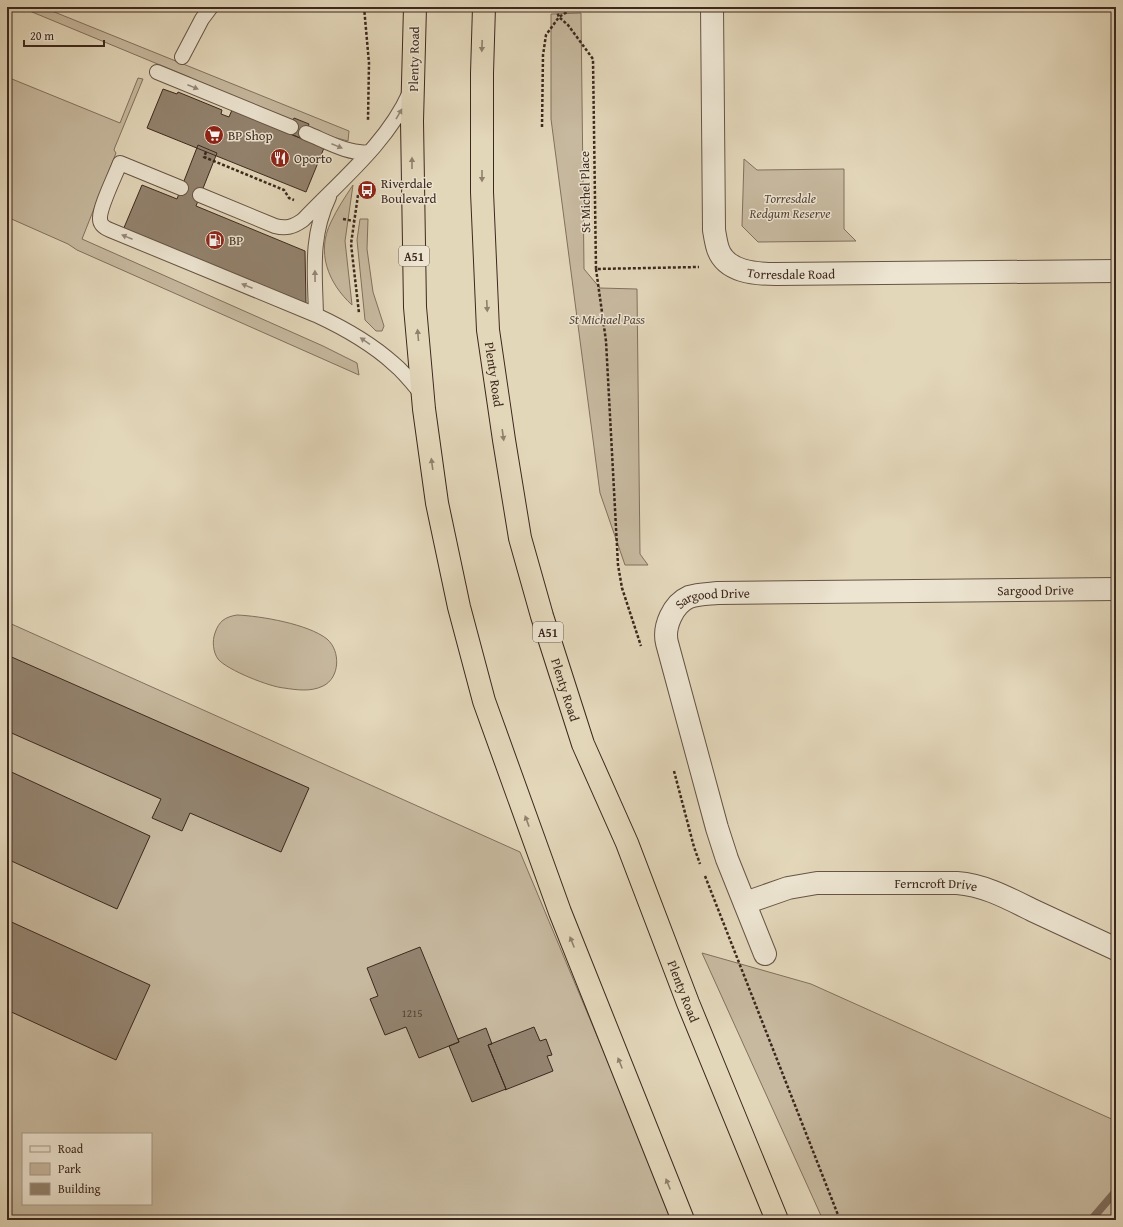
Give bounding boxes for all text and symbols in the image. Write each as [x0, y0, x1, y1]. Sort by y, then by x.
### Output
scale bar [24, 22, 104, 48]
street label: Plenty Road [404, 26, 424, 92]
text: 20 m [30, 27, 54, 44]
one-way arrow [479, 40, 486, 52]
one-way arrow [188, 85, 200, 91]
one-way arrow [395, 108, 402, 120]
supermarket icon: BP Shop [203, 124, 225, 146]
place label: BP Shop [228, 126, 273, 145]
one-way arrow [331, 143, 343, 149]
restaurant icon: Oporto [269, 147, 291, 169]
place label: Oporto [294, 149, 332, 168]
street label: St Michel Place [575, 151, 595, 233]
one-way arrow [409, 156, 415, 169]
one-way arrow [479, 170, 485, 183]
place label: Riverdale Boulevard [381, 174, 436, 208]
bus stop icon: Riverdale Boulevard [356, 179, 378, 201]
park label: Torresdale Redgum Reserve [748, 189, 831, 223]
fuel station icon: BP [204, 229, 226, 251]
place label: BP [229, 231, 243, 250]
one-way arrow [121, 234, 132, 240]
road number: A51 [399, 246, 429, 266]
street label: Torresdale Road [745, 262, 835, 284]
one-way arrow [312, 269, 318, 282]
one-way arrow [241, 283, 253, 289]
one-way arrow [484, 300, 490, 313]
park label: St Michael Pass [569, 310, 645, 329]
one-way arrow [414, 329, 421, 341]
one-way arrow [360, 337, 370, 345]
street label: Plenty Road [480, 341, 509, 408]
one-way arrow [500, 429, 506, 441]
one-way arrow [429, 458, 435, 470]
street label: Sargood Drive [997, 580, 1074, 600]
street label: Sargood Drive [670, 583, 750, 613]
road number: A51 [533, 622, 563, 642]
street label: Plenty Road [547, 656, 585, 724]
one-way arrow [524, 814, 530, 826]
street label: Ferncroft Drive [895, 873, 979, 896]
one-way arrow [568, 936, 574, 948]
street label: Plenty Road [663, 957, 704, 1025]
house number: 1215 [401, 1005, 423, 1021]
one-way arrow [617, 1058, 623, 1069]
legend [22, 1133, 152, 1205]
text: Road [58, 1140, 84, 1157]
text: Park [58, 1160, 82, 1177]
one-way arrow [665, 1179, 671, 1190]
text: Building [58, 1180, 101, 1197]

